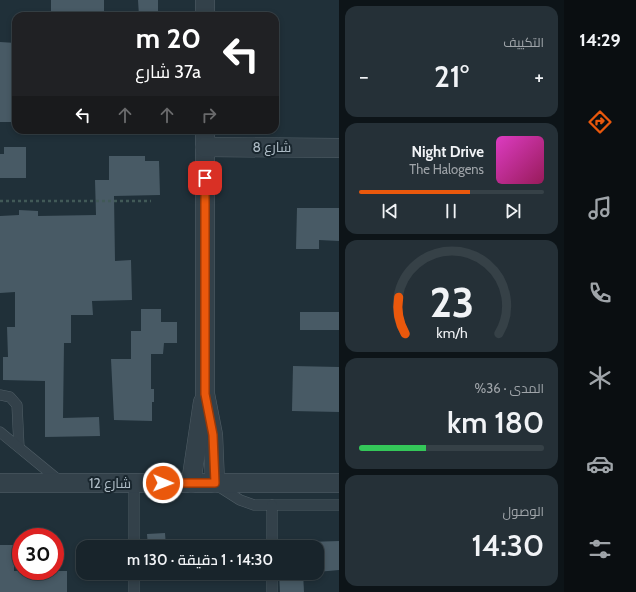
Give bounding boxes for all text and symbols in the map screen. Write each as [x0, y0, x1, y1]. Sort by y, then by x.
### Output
text: 20 m [136, 21, 201, 55]
icon: left [215, 28, 267, 80]
text: 14:29 [579, 29, 621, 51]
text: التكييف [503, 34, 544, 50]
text: 21° [434, 58, 469, 95]
text: 37a شارع [135, 61, 201, 83]
text: − [359, 63, 369, 90]
text: + [534, 63, 544, 90]
icon: left [72, 104, 94, 126]
icon: ahead [114, 104, 136, 126]
icon: ahead [156, 104, 178, 126]
icon: right [198, 104, 220, 126]
icon: directions [586, 108, 614, 136]
street label: شارع 8 [253, 138, 291, 156]
text: Night Drive [411, 143, 484, 161]
pin [188, 161, 222, 195]
text: The Halogens [409, 161, 484, 177]
icon: arrive [194, 167, 216, 189]
icon: music [586, 194, 614, 222]
icon: previous [379, 200, 401, 222]
icon: pause [440, 200, 462, 222]
icon: next [502, 200, 524, 222]
text: 23 [429, 277, 474, 327]
icon: phone [586, 279, 614, 307]
text: km/h [436, 324, 467, 342]
icon: climate [586, 364, 614, 392]
text: المدى · 36% [474, 380, 544, 396]
text: 180 km [447, 404, 544, 441]
icon: car [586, 450, 614, 478]
position arrow [142, 462, 184, 504]
street label: شارع 12 [89, 474, 131, 492]
text: الوصول [503, 503, 544, 519]
text: 14:30 [471, 527, 544, 564]
speed limit sign: 30 [12, 528, 64, 580]
icon: filters [586, 535, 614, 563]
text: 14:30 · 1 دقيقة · 130 m [127, 551, 273, 569]

